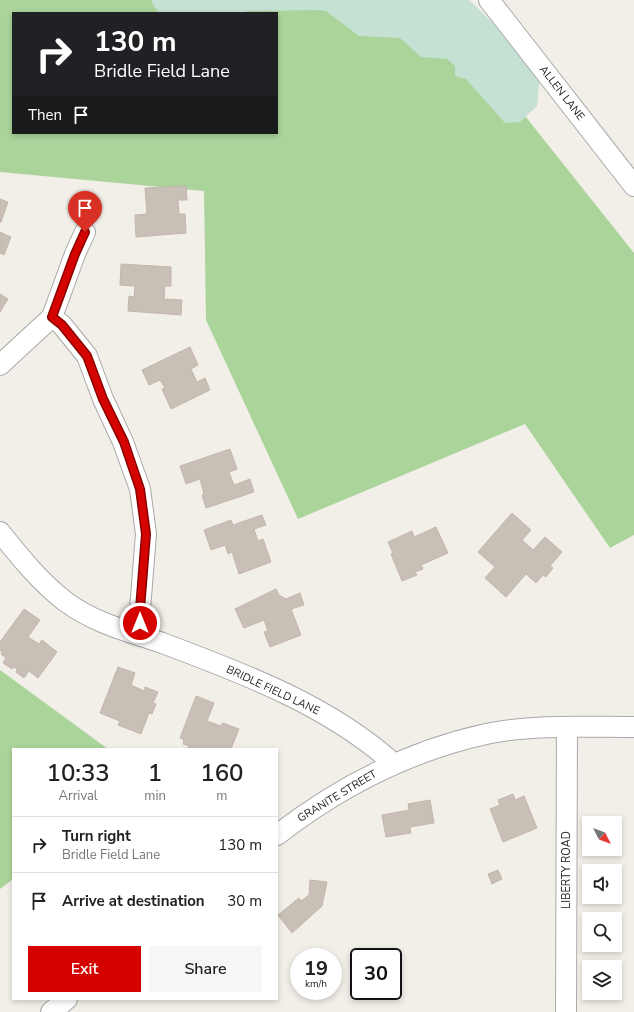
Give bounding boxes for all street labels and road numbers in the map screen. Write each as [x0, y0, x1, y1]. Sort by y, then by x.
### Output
street label: ALLEN LANE [536, 63, 588, 123]
street label: BRIDLE FIELD LANE [224, 662, 322, 718]
street label: GRANITE STREET [295, 766, 380, 826]
street label: LIBERTY ROAD [559, 831, 574, 909]

